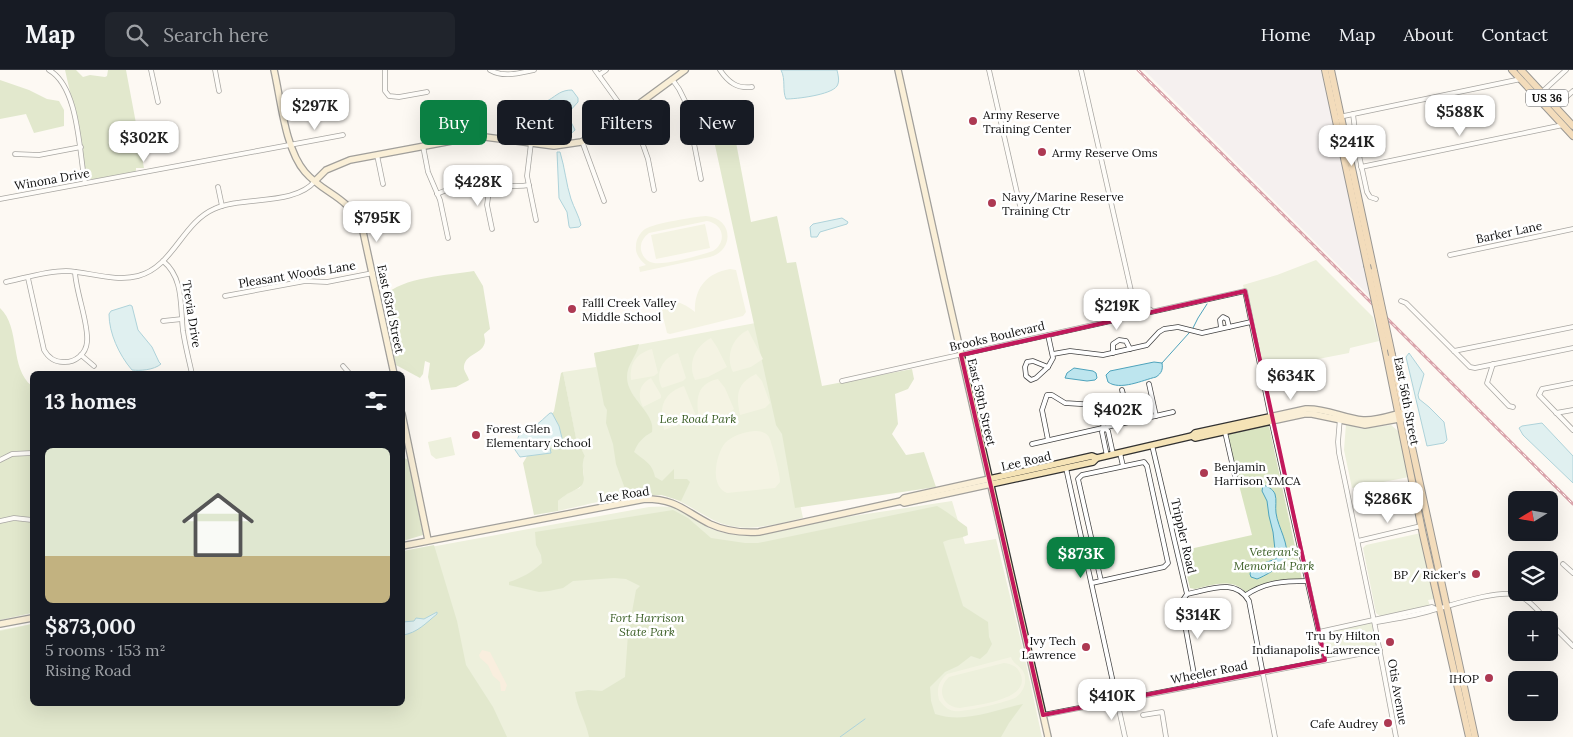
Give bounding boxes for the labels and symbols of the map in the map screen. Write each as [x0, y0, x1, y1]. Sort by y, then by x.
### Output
pin: $297K [280, 88, 350, 131]
road number: US 36 [1526, 89, 1568, 106]
pin: $588K [1425, 94, 1495, 137]
place label: Army Reserve Training Center [982, 107, 1072, 136]
marker: Army Reserve Training Center [967, 115, 979, 127]
pin: $302K [109, 121, 179, 163]
pin: $241K [1317, 124, 1387, 167]
place label: Army Reserve Oms [1051, 145, 1158, 160]
marker: Army Reserve Oms [1036, 146, 1048, 158]
pin: $428K [443, 164, 513, 207]
street label: Winona Drive [13, 165, 91, 193]
place label: Navy/Marine Reserve Training Ctr [1002, 189, 1124, 218]
marker: Navy/Marine Reserve Training Ctr [986, 197, 998, 209]
pin: $795K [342, 200, 412, 243]
street label: Barker Lane [1475, 218, 1544, 246]
street label: Pleasant Woods Lane [237, 257, 357, 291]
street label: East 63rd Street [374, 263, 408, 355]
street label: Trevia Drive [179, 279, 205, 349]
pin: $219K [1082, 288, 1152, 331]
place label: Falll Creek Valley Middle School [582, 295, 677, 324]
marker: Falll Creek Valley Middle School [566, 303, 578, 315]
street label: Brooks Boulevard [948, 318, 1046, 354]
street label: East 56th Street [1391, 356, 1423, 447]
street label: East 59th Street [965, 357, 999, 448]
pin: $634K [1256, 358, 1326, 401]
pin: $402K [1083, 392, 1153, 435]
park label: Lee Road Park [660, 411, 736, 426]
place label: Forest Glen Elementary School [486, 421, 591, 450]
marker: Forest Glen Elementary School [470, 429, 482, 441]
street label: Lee Road [1000, 448, 1052, 474]
place label: Benjamin Harrison YMCA [1214, 459, 1301, 488]
marker: Benjamin Harrison YMCA [1198, 467, 1210, 479]
pin: $286K [1353, 482, 1423, 524]
street label: Lee Road [598, 483, 650, 505]
north arrow [1508, 491, 1558, 541]
street label: Trippler Road [1168, 497, 1200, 575]
pin: $873K [1046, 536, 1116, 579]
park label: Veteran's Memorial Park [1234, 544, 1314, 573]
place label: BP / Ricker's [1393, 567, 1466, 583]
marker: BP / Ricker's [1470, 568, 1482, 580]
pin: $314K [1163, 598, 1233, 640]
park label: Fort Harrison State Park [610, 610, 685, 639]
place label: Tru by Hilton Indianapolis-Lawrence [1252, 628, 1380, 657]
place label: Ivy Tech Lawrence [1021, 633, 1076, 662]
marker: Tru by Hilton Indianapolis-Lawrence [1384, 636, 1396, 648]
marker: Ivy Tech Lawrence [1080, 641, 1092, 653]
street label: Wheeler Road [1169, 657, 1249, 687]
street label: Otis Avenue [1385, 658, 1411, 727]
place label: IHOP [1449, 671, 1479, 686]
marker: IHOP [1483, 672, 1495, 684]
pin: $410K [1077, 678, 1147, 721]
place label: Cafe Audrey [1310, 716, 1379, 731]
marker: Cafe Audrey [1382, 717, 1394, 729]

